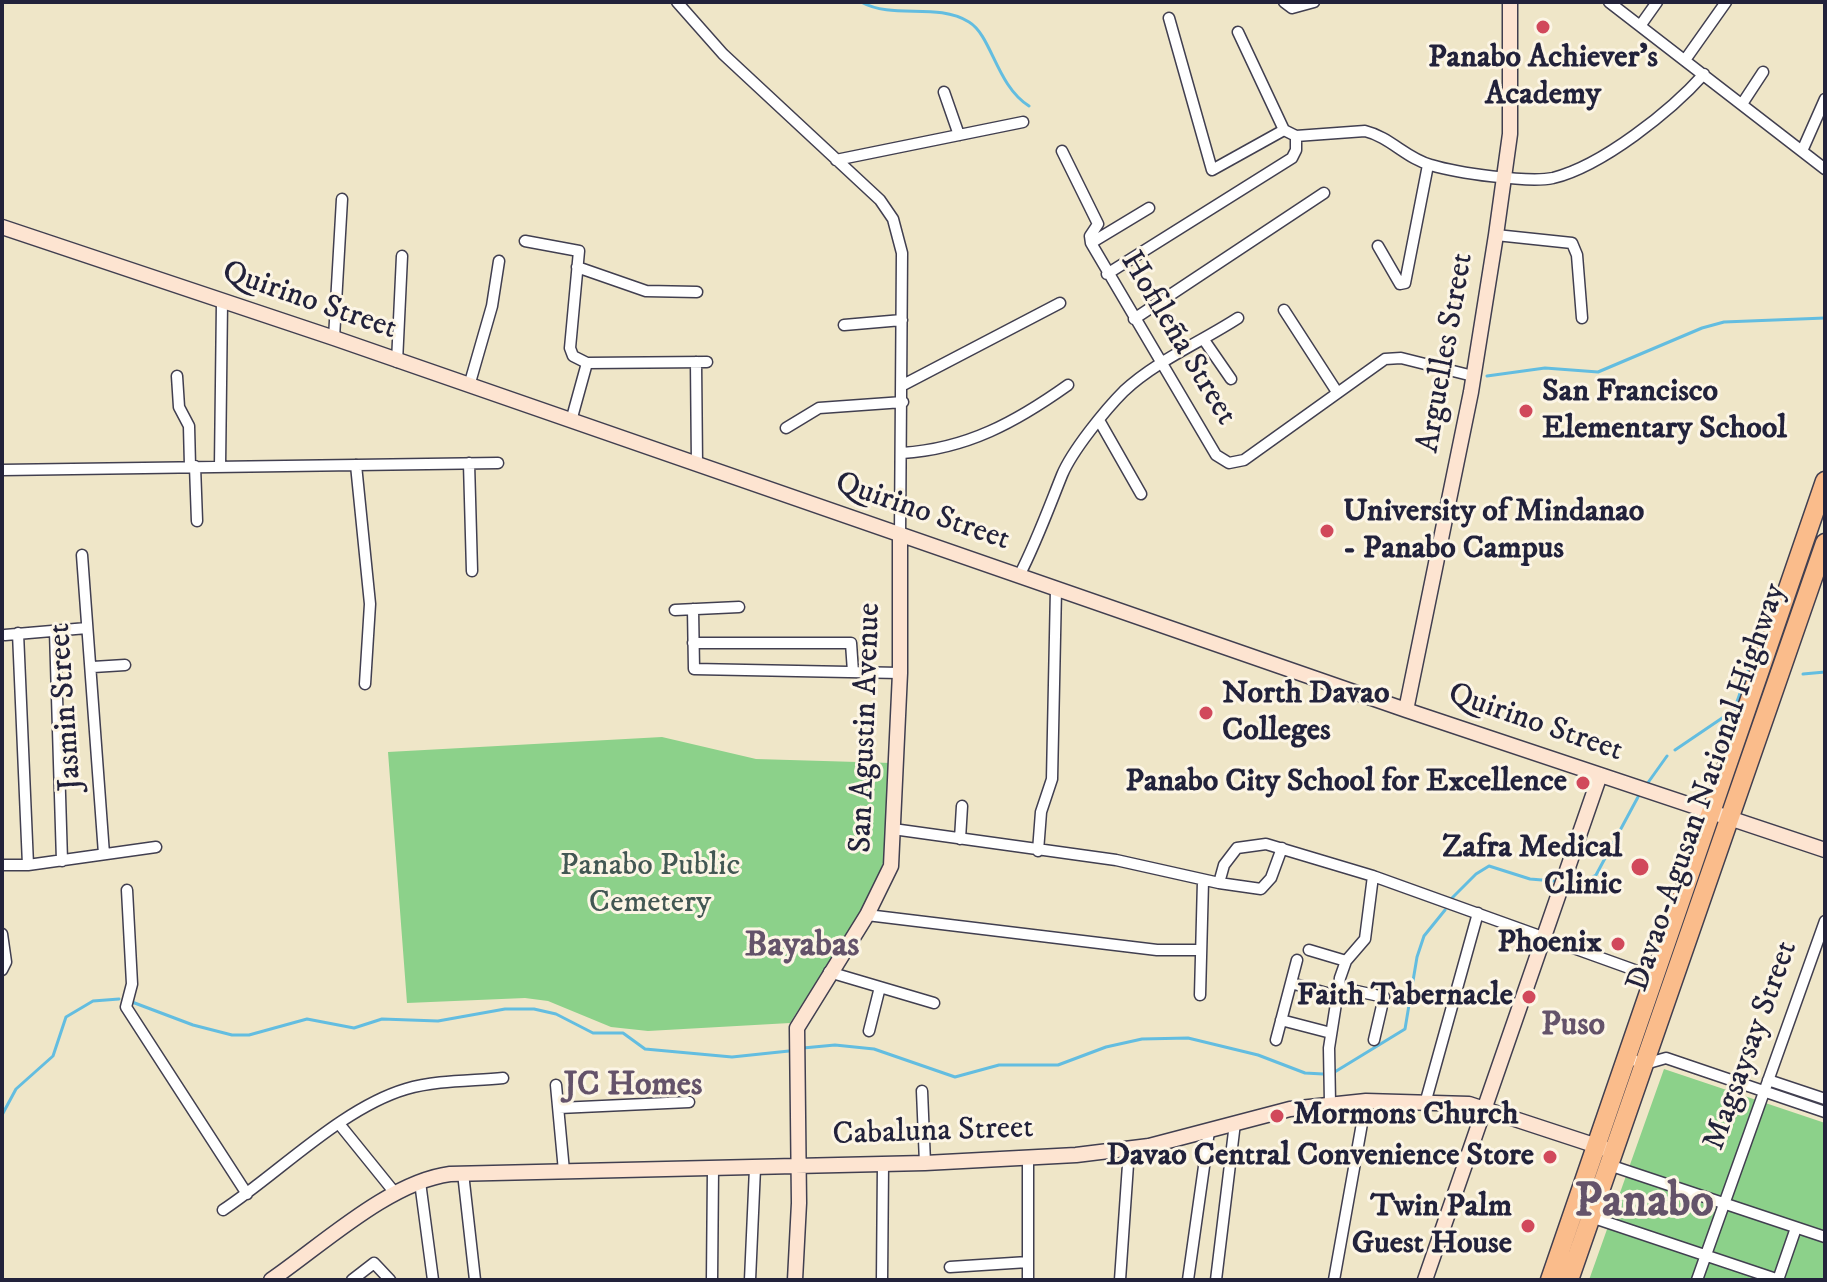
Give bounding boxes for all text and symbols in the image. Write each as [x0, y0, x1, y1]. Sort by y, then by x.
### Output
marker: Panabo Achiever's Academy [1534, 18, 1552, 36]
place label: Panabo Achiever's Academy [1428, 40, 1658, 115]
street label: Hofileña Street [1110, 245, 1244, 433]
street label: Arguelles Street [1411, 250, 1483, 456]
street label: Quirino Street [217, 254, 401, 350]
place label: San Francisco Elementary School [1542, 374, 1787, 449]
marker: San Francisco Elementary School [1517, 402, 1535, 420]
street label: Quirino Street [830, 465, 1014, 561]
place label: University of Mindanao - Panabo Campus [1343, 494, 1644, 569]
marker: University of Mindanao - Panabo Campus [1318, 522, 1336, 540]
street label: Davao-Agusan National Highway [1620, 579, 1796, 997]
street label: San Agustin Avenue [843, 602, 891, 854]
street label: Jasmin Street [42, 622, 92, 792]
place label: North Davao Colleges [1222, 676, 1389, 751]
street label: Quirino Street [1443, 676, 1627, 772]
marker: North Davao Colleges [1197, 704, 1215, 722]
place label: Panabo City School for Excellence [1125, 764, 1567, 802]
marker: Panabo City School for Excellence [1574, 774, 1592, 792]
place label: Zafra Medical Clinic [1442, 830, 1622, 905]
park label: Panabo Public Cemetery [560, 848, 740, 923]
marker: Zafra Medical Clinic [1629, 856, 1651, 878]
place label: Phoenix [1497, 925, 1602, 963]
district label: Bayabas [745, 926, 859, 970]
marker: Phoenix [1609, 935, 1627, 953]
street label: Magsaysay Street [1696, 936, 1808, 1156]
place label: Faith Tabernacle [1297, 978, 1513, 1016]
marker: Faith Tabernacle [1520, 988, 1538, 1006]
district label: Puso [1541, 1007, 1605, 1047]
district label: JC Homes [564, 1067, 702, 1107]
place label: Mormons Church [1293, 1097, 1519, 1135]
marker: Mormons Church [1268, 1107, 1286, 1125]
street label: Cabaluna Street [832, 1110, 1034, 1156]
place label: Davao Central Convenience Store [1106, 1138, 1534, 1176]
marker: Davao Central Convenience Store [1541, 1148, 1559, 1166]
district label: Panabo [1574, 1176, 1714, 1234]
place label: Twin Palm Guest House [1352, 1189, 1512, 1264]
marker: Twin Palm Guest House [1519, 1217, 1537, 1235]

